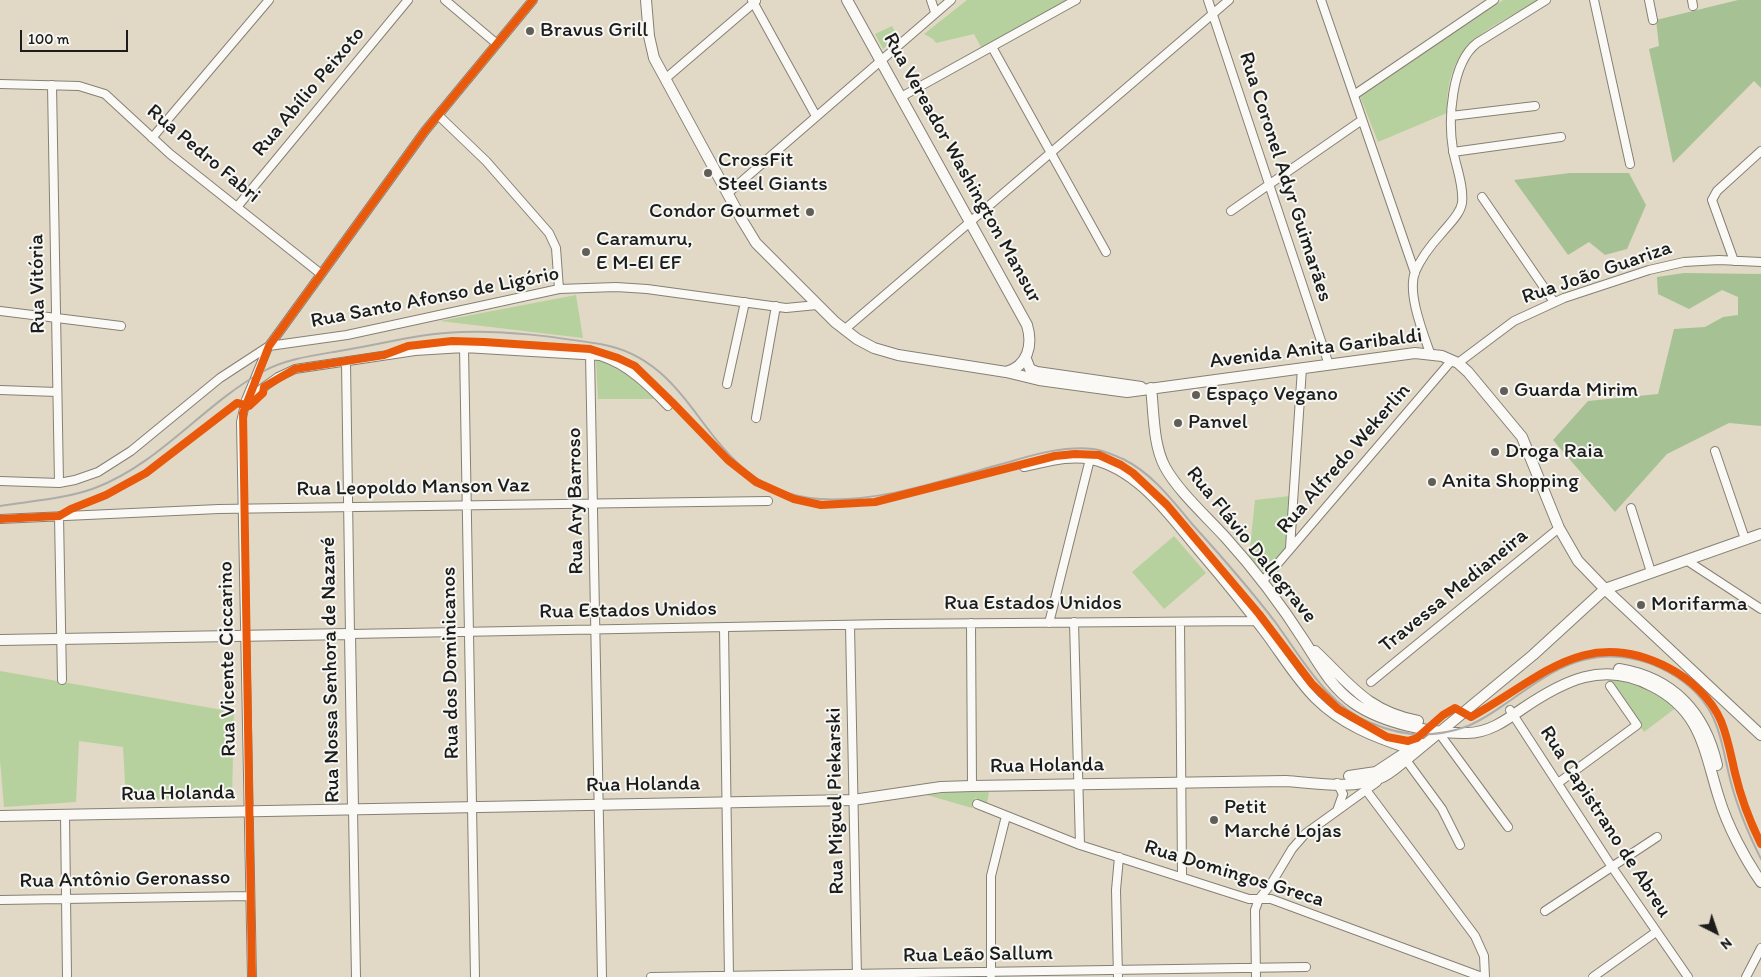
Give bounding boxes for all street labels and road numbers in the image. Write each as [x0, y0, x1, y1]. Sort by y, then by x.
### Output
street label: Rua Abílio Peixoto [247, 22, 371, 162]
street label: Rua Vereador Washington Mansur [877, 29, 1047, 307]
street label: Rua Coronel Adyr Guimarães [1233, 49, 1337, 305]
street label: Rua Pedro Fabri [141, 99, 265, 209]
street label: Rua Vitória [25, 234, 51, 334]
street label: Rua João Guariza [1519, 236, 1675, 310]
street label: Rua Santo Afonso de Ligório [309, 262, 561, 334]
street label: Avenida Anita Garibaldi [1208, 323, 1424, 375]
street label: Rua Alfredo Wekerlin [1272, 379, 1416, 539]
street label: Rua Ary Barroso [562, 427, 590, 575]
street label: Rua Flávio Dallegrave [1180, 462, 1322, 628]
street label: Rua Leopoldo Manson Vaz [296, 473, 530, 503]
street label: Travessa Medianeira [1375, 523, 1533, 659]
street label: Rua Nossa Senhora de Nazaré [316, 537, 346, 803]
street label: Rua Vicente Ciccarino [214, 561, 242, 757]
street label: Rua dos Dominicanos [437, 566, 465, 760]
street label: Rua Estados Unidos [944, 591, 1122, 617]
street label: Rua Estados Unidos [539, 597, 717, 625]
street label: Rua Miguel Piekarski [822, 707, 850, 895]
street label: Rua Capistrano de Abreu [1534, 721, 1676, 923]
street label: Rua Holanda [990, 752, 1104, 780]
street label: Rua Holanda [586, 771, 700, 799]
street label: Rua Holanda [121, 780, 235, 808]
street label: Rua Domingos Greca [1141, 835, 1327, 913]
street label: Rua Antônio Geronasso [19, 866, 231, 894]
street label: Rua Leão Sallum [903, 941, 1053, 969]

